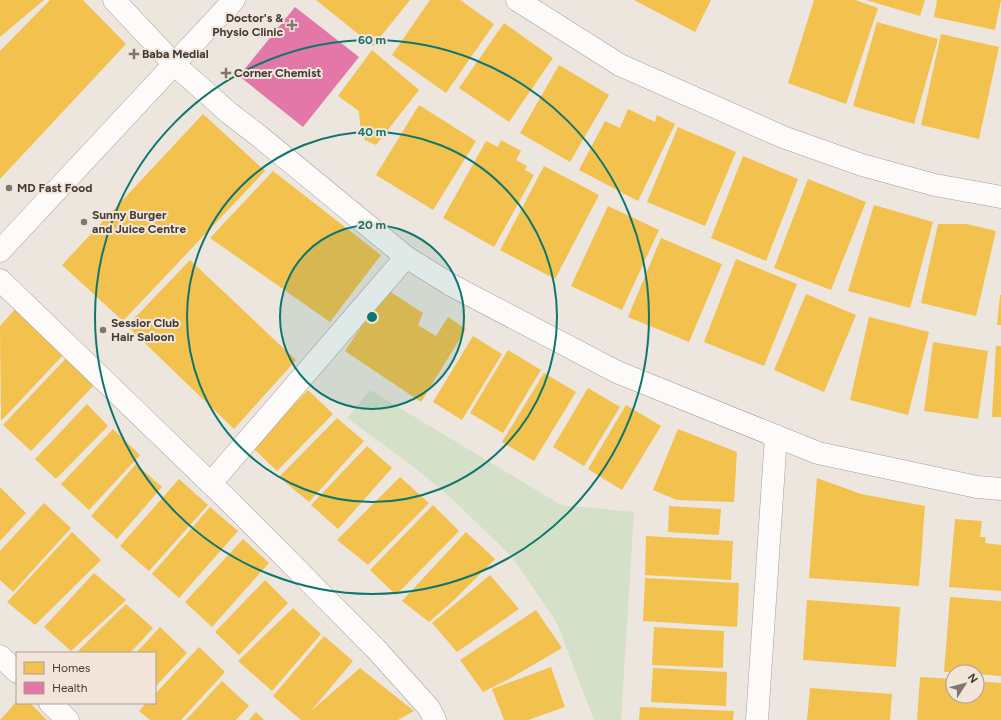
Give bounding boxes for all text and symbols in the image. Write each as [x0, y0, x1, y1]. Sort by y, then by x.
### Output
place label: Doctor's & Physio Clinic [212, 11, 283, 39]
marker: Doctor's & Physio Clinic [286, 19, 298, 31]
text: 60 m [358, 33, 386, 47]
place label: Baba Medial [142, 47, 209, 61]
marker: Baba Medial [129, 49, 139, 59]
place label: Corner Chemist [234, 66, 321, 80]
marker: Corner Chemist [221, 68, 231, 78]
text: 40 m [358, 125, 386, 139]
place label: MD Fast Food [17, 181, 92, 195]
marker: MD Fast Food [4, 183, 14, 193]
place label: Sunny Burger and Juice Centre [92, 208, 186, 236]
marker: Sunny Burger and Juice Centre [79, 217, 89, 227]
text: 20 m [358, 218, 386, 232]
centre of rings [365, 310, 379, 324]
place label: Sessior Club Hair Saloon [111, 316, 179, 344]
marker: Sessior Club Hair Saloon [98, 325, 108, 335]
legend [16, 652, 156, 704]
text: Homes [52, 661, 91, 675]
north arrow [945, 664, 985, 704]
text: N [965, 671, 980, 686]
text: Health [52, 681, 88, 695]

